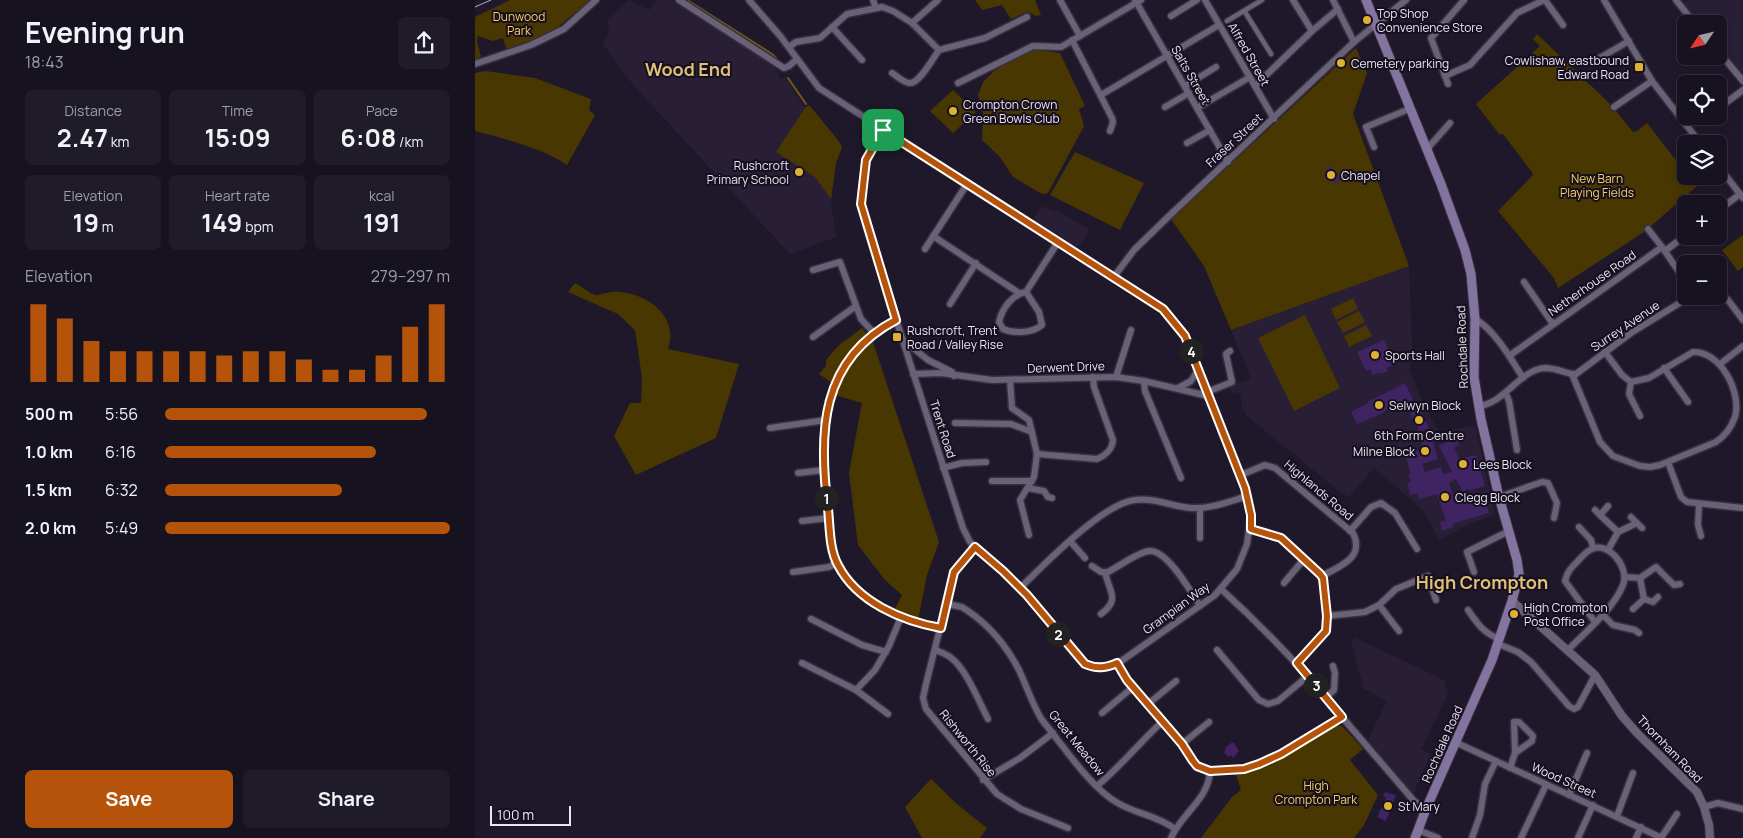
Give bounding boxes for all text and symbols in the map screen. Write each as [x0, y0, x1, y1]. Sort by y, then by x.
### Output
place label: Top Shop Convenience Store [1377, 5, 1483, 36]
park label: Dunwood Park [493, 8, 545, 39]
text: Evening run [25, 13, 185, 51]
marker: Top Shop Convenience Store [1361, 14, 1373, 26]
north arrow [1677, 15, 1727, 65]
map controls [1677, 15, 1727, 305]
button: share [398, 17, 450, 69]
street label: Alfred Street [1224, 19, 1274, 89]
street label: Salts Street [1167, 42, 1215, 108]
text: 18:43 [25, 51, 64, 73]
place label: Cowlishaw, eastbound Edward Road [1505, 52, 1629, 83]
place label: Cemetery parking [1351, 55, 1449, 72]
district label: Wood End [645, 57, 731, 81]
marker: Cemetery parking [1335, 57, 1347, 69]
marker: Cowlishaw, eastbound Edward Road [1633, 61, 1645, 73]
button: locate [1677, 75, 1727, 125]
place label: Crompton Crown Green Bowls Club [963, 96, 1060, 127]
text: Distance [64, 101, 122, 120]
text: Time [222, 101, 253, 120]
text: Pace [366, 101, 398, 120]
marker: Crompton Crown Green Bowls Club [947, 105, 959, 117]
pin [862, 109, 904, 151]
street label: Fraser Street [1202, 109, 1266, 171]
icon: arrive [869, 116, 897, 144]
text: 2.47 [57, 120, 108, 155]
text: 15:09 [204, 120, 271, 155]
text: 6:08 [340, 120, 396, 155]
text: km [108, 132, 129, 151]
text: /km [396, 132, 423, 151]
button: layers [1677, 135, 1727, 185]
place label: Rushcroft Primary School [707, 157, 789, 188]
marker: Rushcroft Primary School [793, 166, 805, 178]
place label: Chapel [1341, 167, 1380, 184]
marker: Chapel [1325, 169, 1337, 181]
park label: New Barn Playing Fields [1560, 170, 1634, 201]
text: Elevation [64, 186, 123, 205]
text: Heart rate [205, 186, 270, 205]
text: kcal [369, 186, 395, 205]
button: + [1677, 195, 1727, 245]
text: 19 [73, 205, 99, 240]
text: 149 [201, 205, 242, 240]
text: 191 [363, 205, 401, 240]
text: m [99, 217, 114, 236]
text: bpm [242, 217, 274, 236]
street label: Netherhouse Road [1545, 246, 1639, 320]
button: − [1677, 255, 1727, 305]
text: Elevation [25, 265, 93, 287]
text: 279–297 m [371, 265, 450, 287]
street label: Surrey Avenue [1587, 297, 1663, 355]
street label: Rochdale Road [1452, 305, 1472, 389]
place label: Rushcroft, Trent Road / Valley Rise [907, 322, 1003, 353]
marker: Rushcroft, Trent Road / Valley Rise [891, 331, 903, 343]
pin: 4 [1179, 338, 1203, 364]
text: 4 [1187, 342, 1196, 361]
place label: Sports Hall [1385, 347, 1445, 364]
marker: Sports Hall [1369, 349, 1381, 361]
street label: Derwent Drive [1027, 357, 1105, 377]
place label: Selwyn Block [1389, 397, 1462, 414]
street label: Trent Road [926, 398, 960, 460]
marker: Selwyn Block [1373, 399, 1385, 411]
text: 500 m [25, 403, 73, 425]
text: 5:56 [105, 403, 138, 425]
marker: 6th Form Centre [1413, 414, 1425, 426]
place label: 6th Form Centre [1374, 427, 1464, 444]
text: 1.0 km [25, 441, 73, 463]
text: 6:16 [105, 441, 136, 463]
place label: Milne Block [1353, 443, 1416, 460]
marker: Milne Block [1419, 445, 1431, 457]
street label: Highlands Road [1281, 456, 1357, 524]
place label: Lees Block [1473, 456, 1533, 473]
marker: Lees Block [1457, 458, 1469, 470]
text: 1.5 km [25, 479, 72, 501]
text: 6:32 [105, 479, 138, 501]
pin: 1 [813, 486, 839, 510]
text: 1 [823, 489, 830, 508]
place label: Clegg Block [1455, 489, 1521, 506]
marker: Clegg Block [1439, 491, 1451, 503]
text: 2.0 km [25, 517, 76, 539]
text: 5:49 [105, 517, 138, 539]
district label: High Crompton [1416, 570, 1548, 594]
street label: Grampian Way [1139, 578, 1213, 638]
place label: High Crompton Post Office [1524, 599, 1608, 630]
marker: High Crompton Post Office [1508, 608, 1520, 620]
pin: 2 [1045, 622, 1071, 646]
text: 2 [1054, 625, 1063, 644]
pin: 3 [1303, 672, 1329, 698]
text: 3 [1312, 676, 1321, 695]
street label: Rochdale Road [1417, 703, 1467, 785]
street label: Rishworth Rise [936, 706, 1000, 780]
street label: Great Meadow [1045, 706, 1109, 780]
street label: Thornham Road [1633, 712, 1707, 786]
street label: Wood Street [1529, 758, 1599, 802]
button: Save [25, 770, 233, 828]
button: Share [243, 770, 450, 828]
park label: High Crompton Park [1275, 777, 1358, 808]
place label: St Mary [1398, 798, 1441, 815]
marker: St Mary [1382, 800, 1394, 812]
scale bar [490, 803, 571, 826]
text: 100 m [497, 805, 534, 824]

